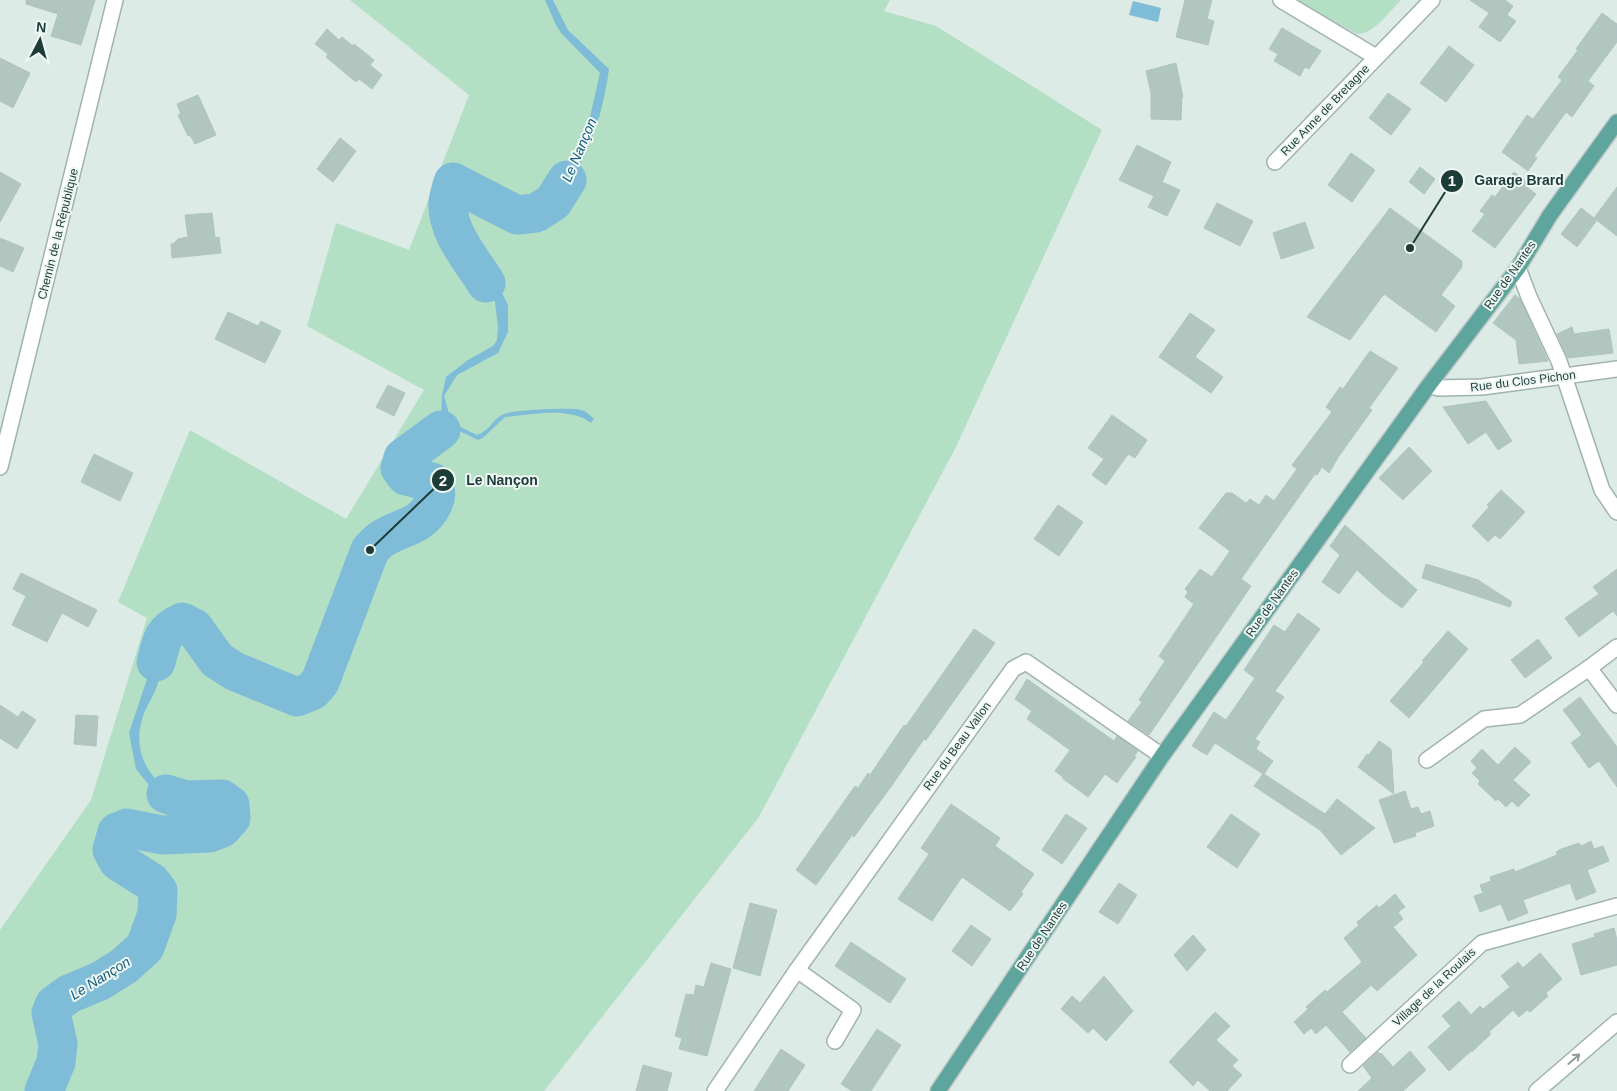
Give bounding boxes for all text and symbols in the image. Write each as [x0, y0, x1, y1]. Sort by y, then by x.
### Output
north arrow [15, 15, 65, 65]
text: N [35, 19, 47, 36]
street label: Rue Anne de Bretagne [1278, 61, 1372, 159]
water label: Le Nançon [558, 116, 600, 184]
callout: Garage Brard [1439, 166, 1574, 195]
street label: Chemin de la République [35, 167, 81, 301]
text: 1 [1448, 172, 1456, 189]
text: Garage Brard [1474, 172, 1564, 188]
street label: Rue de Nantes [1481, 238, 1539, 312]
street label: Rue du Clos Pichon [1470, 368, 1576, 394]
callout: Le Nançon [431, 466, 547, 495]
text: 2 [439, 472, 447, 489]
text: Le Nançon [466, 472, 538, 488]
street label: Rue de Nantes [1243, 566, 1301, 640]
street label: Rue du Beau Vallon [920, 699, 994, 793]
street label: Rue de Nantes [1014, 899, 1070, 973]
street label: Village de la Roulais [1390, 945, 1478, 1029]
water label: Le Nançon [67, 953, 133, 1003]
one-way arrow [1567, 1054, 1580, 1065]

